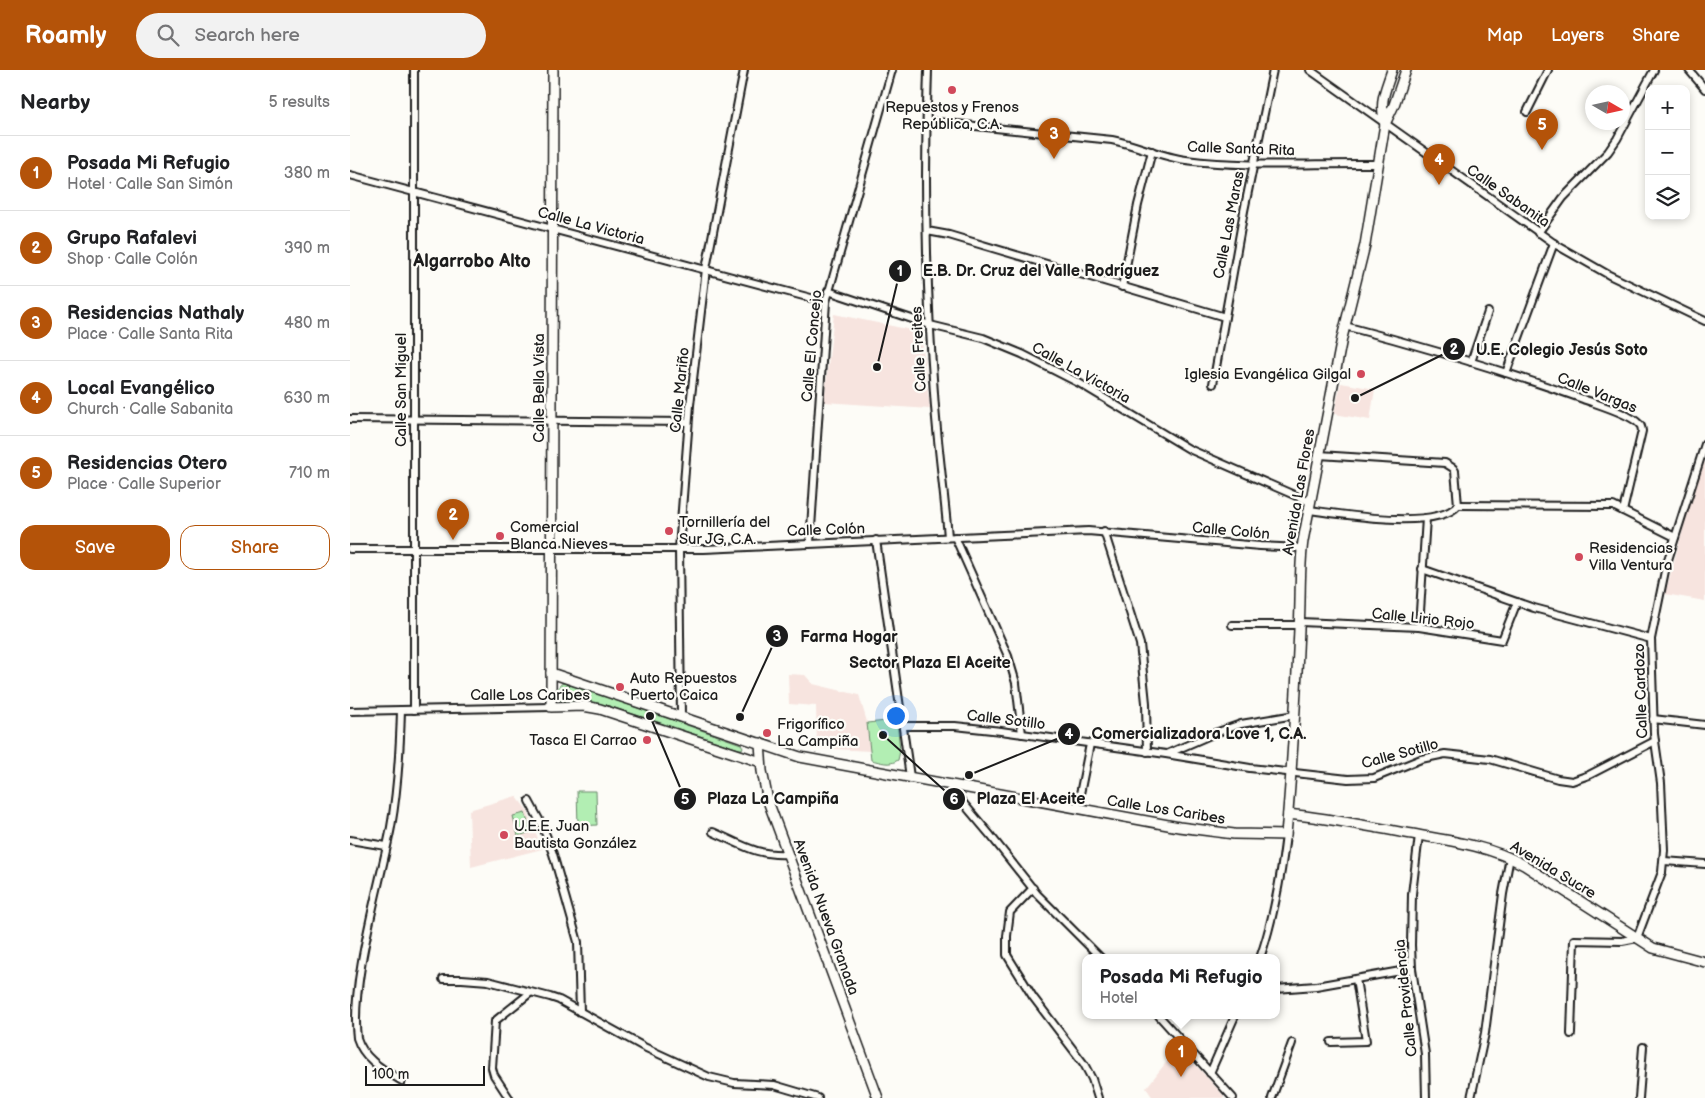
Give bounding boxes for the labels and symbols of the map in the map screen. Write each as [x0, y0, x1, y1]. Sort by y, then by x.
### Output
marker: Repuestos y Frenos República, C.A. [946, 84, 958, 96]
north arrow [1585, 85, 1630, 130]
place label: Repuestos y Frenos República, C.A. [885, 98, 1019, 134]
pin: 5 [1526, 109, 1558, 150]
pin: 3 [1038, 118, 1070, 159]
street label: Calle Santa Rita [1187, 138, 1295, 160]
pin: 4 [1423, 144, 1455, 185]
street label: Calle Sabanita [1463, 160, 1553, 232]
street label: Calle Las Maras [1209, 169, 1249, 280]
street label: Calle La Victoria [536, 203, 646, 249]
district label: Algarrobo Alto [412, 251, 531, 272]
callout: E.B. Dr. Cruz del Valle Rodríguez [887, 255, 1169, 286]
text: 1 [897, 262, 903, 281]
text: E.B. Dr. Cruz del Valle Rodríguez [923, 262, 1159, 281]
street label: Calle El Concejo [798, 289, 826, 403]
street label: Calle Freites [907, 305, 931, 392]
street label: Calle San Miguel [392, 333, 411, 447]
street label: Calle Bella Vista [530, 333, 549, 443]
callout: U.E. Colegio Jesús Soto [1441, 334, 1658, 365]
street label: Calle La Victoria [1028, 338, 1134, 408]
text: 2 [1450, 340, 1459, 359]
text: U.E. Colegio Jesús Soto [1476, 341, 1648, 360]
street label: Calle Mariño [666, 346, 694, 434]
place label: Iglesia Evangélica Gilgal [1185, 365, 1351, 384]
marker: Iglesia Evangélica Gilgal [1355, 368, 1367, 380]
street label: Calle Vargas [1554, 368, 1640, 418]
street label: Avenida Las Flores [1279, 427, 1320, 557]
pin: 2 [437, 499, 469, 540]
place label: Tornillería del Sur JG, C.A. [679, 513, 770, 549]
place label: Comercial Blanca Nieves [510, 518, 609, 554]
street label: Calle Colón [1191, 518, 1271, 544]
street label: Calle Colón [787, 519, 865, 541]
marker: Tornillería del Sur JG, C.A. [663, 525, 675, 537]
marker: Comercial Blanca Nieves [494, 530, 506, 542]
place label: Residencias Villa Ventura [1589, 539, 1673, 575]
marker: Residencias Villa Ventura [1573, 551, 1585, 563]
street label: Calle Lirio Rojo [1371, 604, 1475, 634]
callout: Farma Hogar [765, 620, 907, 651]
text: 3 [773, 627, 782, 646]
text: Farma Hogar [800, 628, 898, 647]
street label: Calle Cardozo [1630, 643, 1652, 739]
district label: Sector Plaza El Aceite [849, 654, 1011, 673]
place label: Auto Repuestos Puerto Caica [630, 669, 738, 705]
marker: Auto Repuestos Puerto Caica [614, 681, 626, 693]
street label: Calle Los Caribes [470, 686, 590, 705]
your location [883, 703, 909, 729]
street label: Calle Sotillo [966, 706, 1046, 734]
place label: Frigorífico La Campiña [777, 715, 858, 751]
callout: Comercializadora Love 1, C.A. [1056, 718, 1316, 749]
text: 4 [1065, 725, 1074, 744]
text: Comercializadora Love 1, C.A. [1092, 725, 1307, 744]
marker: Frigorífico La Campiña [761, 727, 773, 739]
place label: Tasca El Carrao [529, 731, 637, 750]
marker: Tasca El Carrao [641, 734, 653, 746]
street label: Calle Sotillo [1359, 735, 1441, 773]
callout: Plaza La Campiña [672, 783, 849, 814]
callout: Plaza El Aceite [941, 783, 1095, 814]
text: 5 [681, 790, 690, 809]
text: Plaza La Campiña [707, 790, 839, 809]
text: 6 [949, 790, 959, 809]
text: Plaza El Aceite [977, 790, 1085, 809]
street label: Calle Los Caribes [1105, 791, 1227, 829]
place label: U.E.E. Juan Bautista González [514, 817, 637, 853]
marker: U.E.E. Juan Bautista González [498, 829, 510, 841]
street label: Avenida Nueva Granada [789, 836, 863, 998]
street label: Avenida Sucre [1507, 837, 1600, 903]
street label: Calle Providencia [1390, 938, 1422, 1058]
pin: 1 [1165, 1036, 1197, 1077]
scale bar [365, 1063, 485, 1086]

